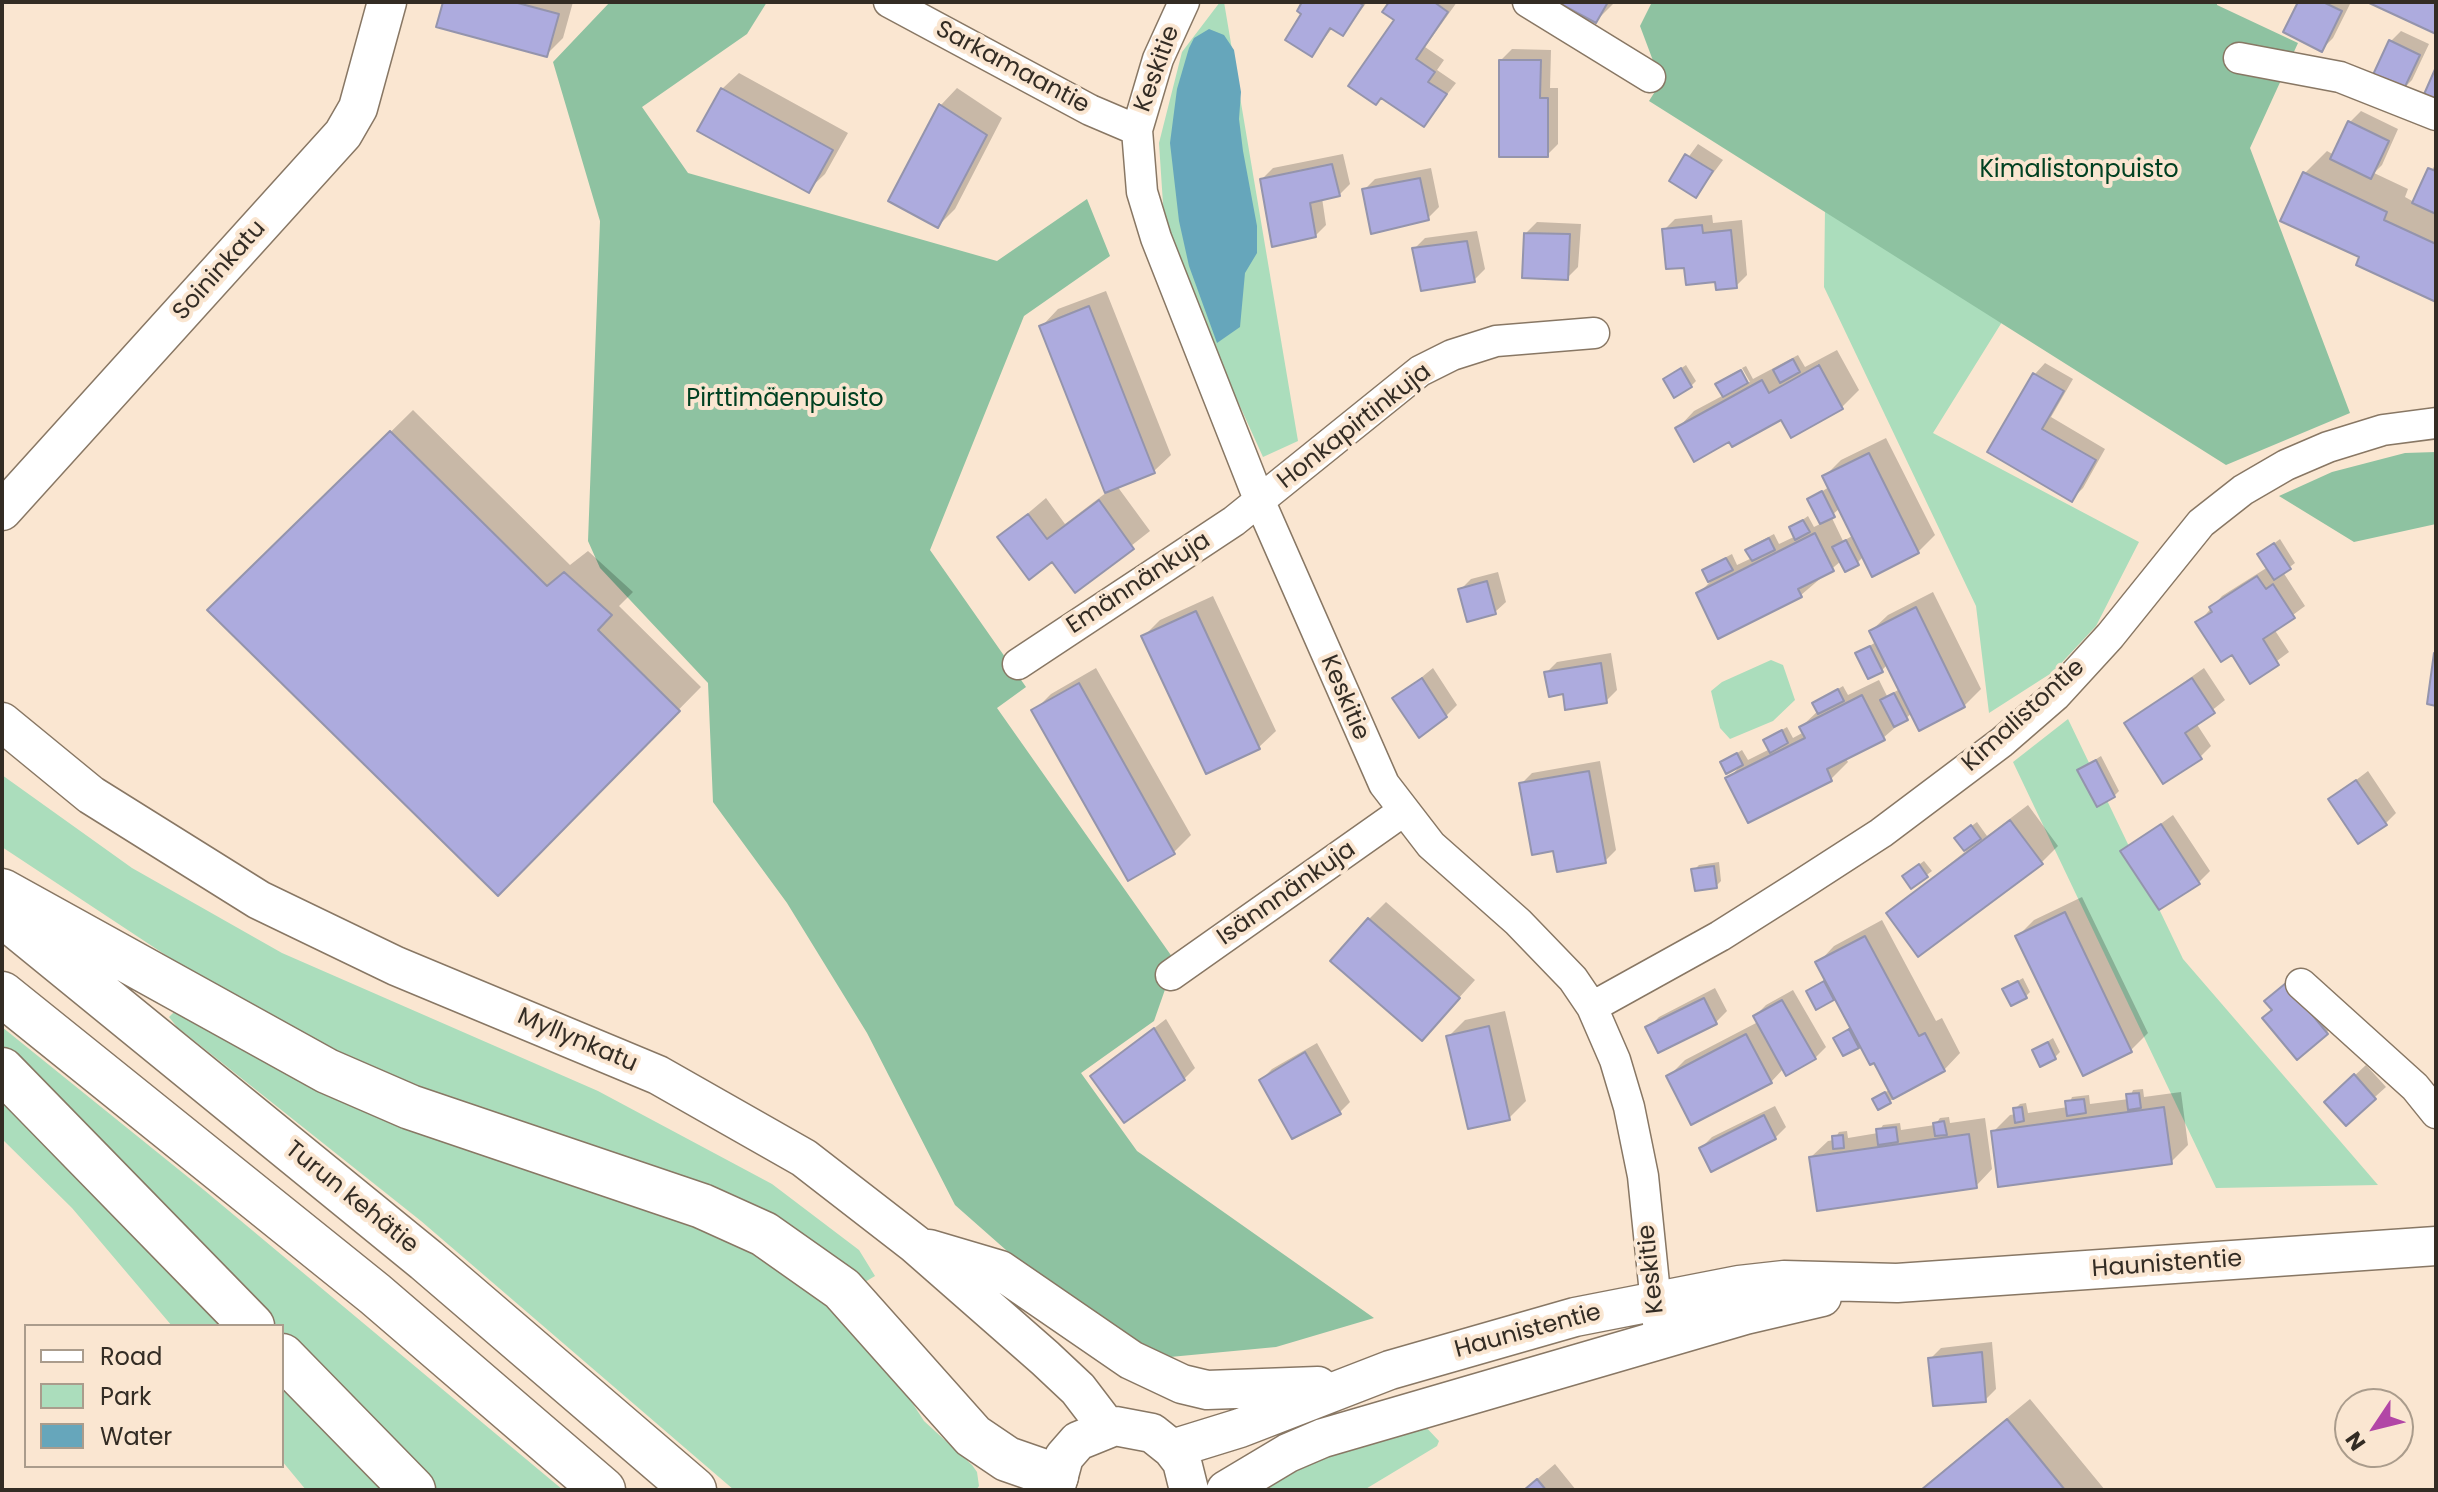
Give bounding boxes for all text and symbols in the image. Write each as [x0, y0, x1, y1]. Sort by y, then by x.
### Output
street label: Sarkamaantie [930, 15, 1094, 121]
street label: Keskitie [1129, 22, 1187, 116]
park label: Kimalistonpuisto [1979, 157, 2179, 185]
street label: Soininkatu [168, 215, 272, 327]
street label: Honkapirtinkuja [1272, 358, 1438, 496]
park label: Pirttimäenpuisto [686, 386, 884, 414]
street label: Emännänkuja [1062, 527, 1216, 641]
street label: Keskitie [1313, 651, 1375, 745]
street label: Kimalistontie [1957, 654, 2091, 778]
street label: Isännnänkuja [1212, 836, 1362, 952]
street label: Myllynkatu [513, 1003, 641, 1079]
street label: Turun kehätie [279, 1136, 423, 1260]
street label: Keskitie [1633, 1223, 1671, 1315]
street label: Haunistentie [2091, 1245, 2243, 1285]
street label: Haunistentie [1452, 1299, 1604, 1365]
legend [24, 1324, 284, 1468]
text: Road [100, 1340, 162, 1373]
text: Park [100, 1380, 151, 1413]
north arrow [2334, 1388, 2414, 1468]
text: Water [100, 1420, 172, 1453]
text: N [2338, 1425, 2373, 1457]

